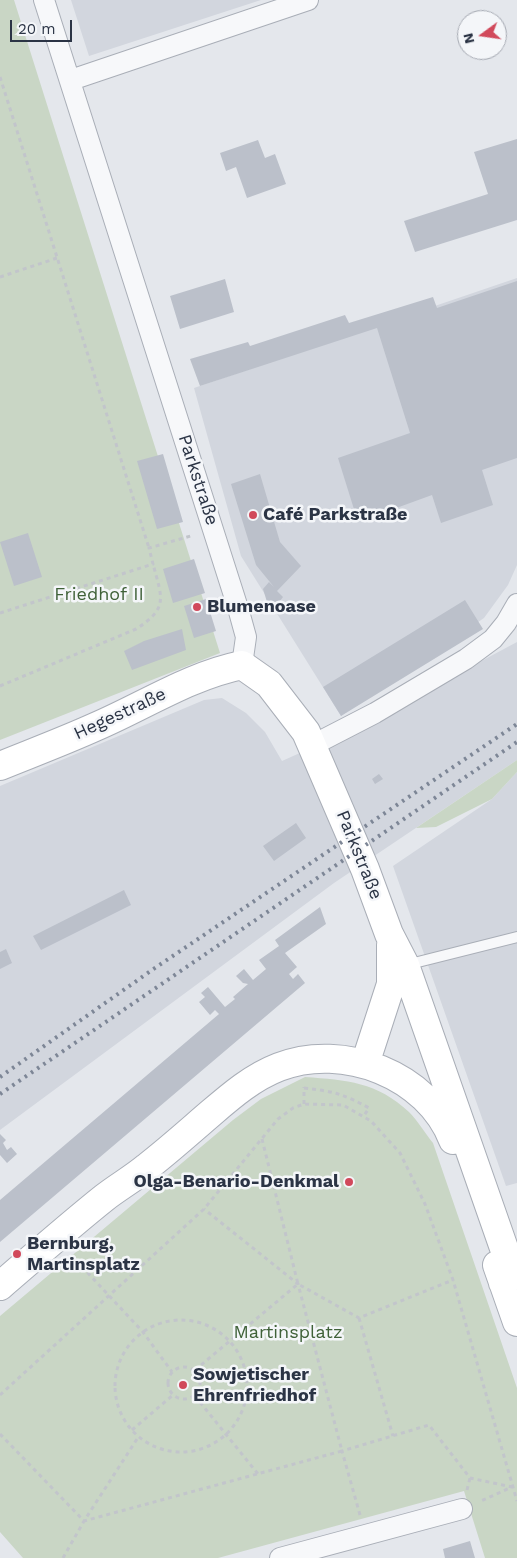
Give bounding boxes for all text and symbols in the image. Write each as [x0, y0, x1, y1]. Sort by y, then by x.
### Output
scale bar [12, 10, 75, 42]
north arrow [457, 10, 507, 60]
text: 20 m [18, 20, 56, 38]
text: N [459, 31, 477, 45]
street label: Parkstraße [173, 432, 223, 528]
place label: Café Parkstraße [263, 504, 407, 526]
marker: Café Parkstraße [247, 509, 259, 521]
park label: Friedhof II [54, 584, 144, 606]
place label: Blumenoase [207, 596, 316, 618]
marker: Blumenoase [191, 601, 203, 613]
street label: Hegestraße [70, 683, 170, 745]
street label: Parkstraße [331, 807, 387, 903]
place label: Olga-Benario-Denkmal [134, 1171, 339, 1193]
marker: Olga-Benario-Denkmal [343, 1176, 355, 1188]
place label: Bernburg, Martinsplatz [27, 1233, 140, 1276]
marker: Bernburg, Martinsplatz [11, 1248, 23, 1260]
park label: Martinsplatz [234, 1322, 342, 1344]
place label: Sowjetischer Ehrenfriedhof [193, 1364, 316, 1406]
marker: Sowjetischer Ehrenfriedhof [177, 1379, 189, 1391]

